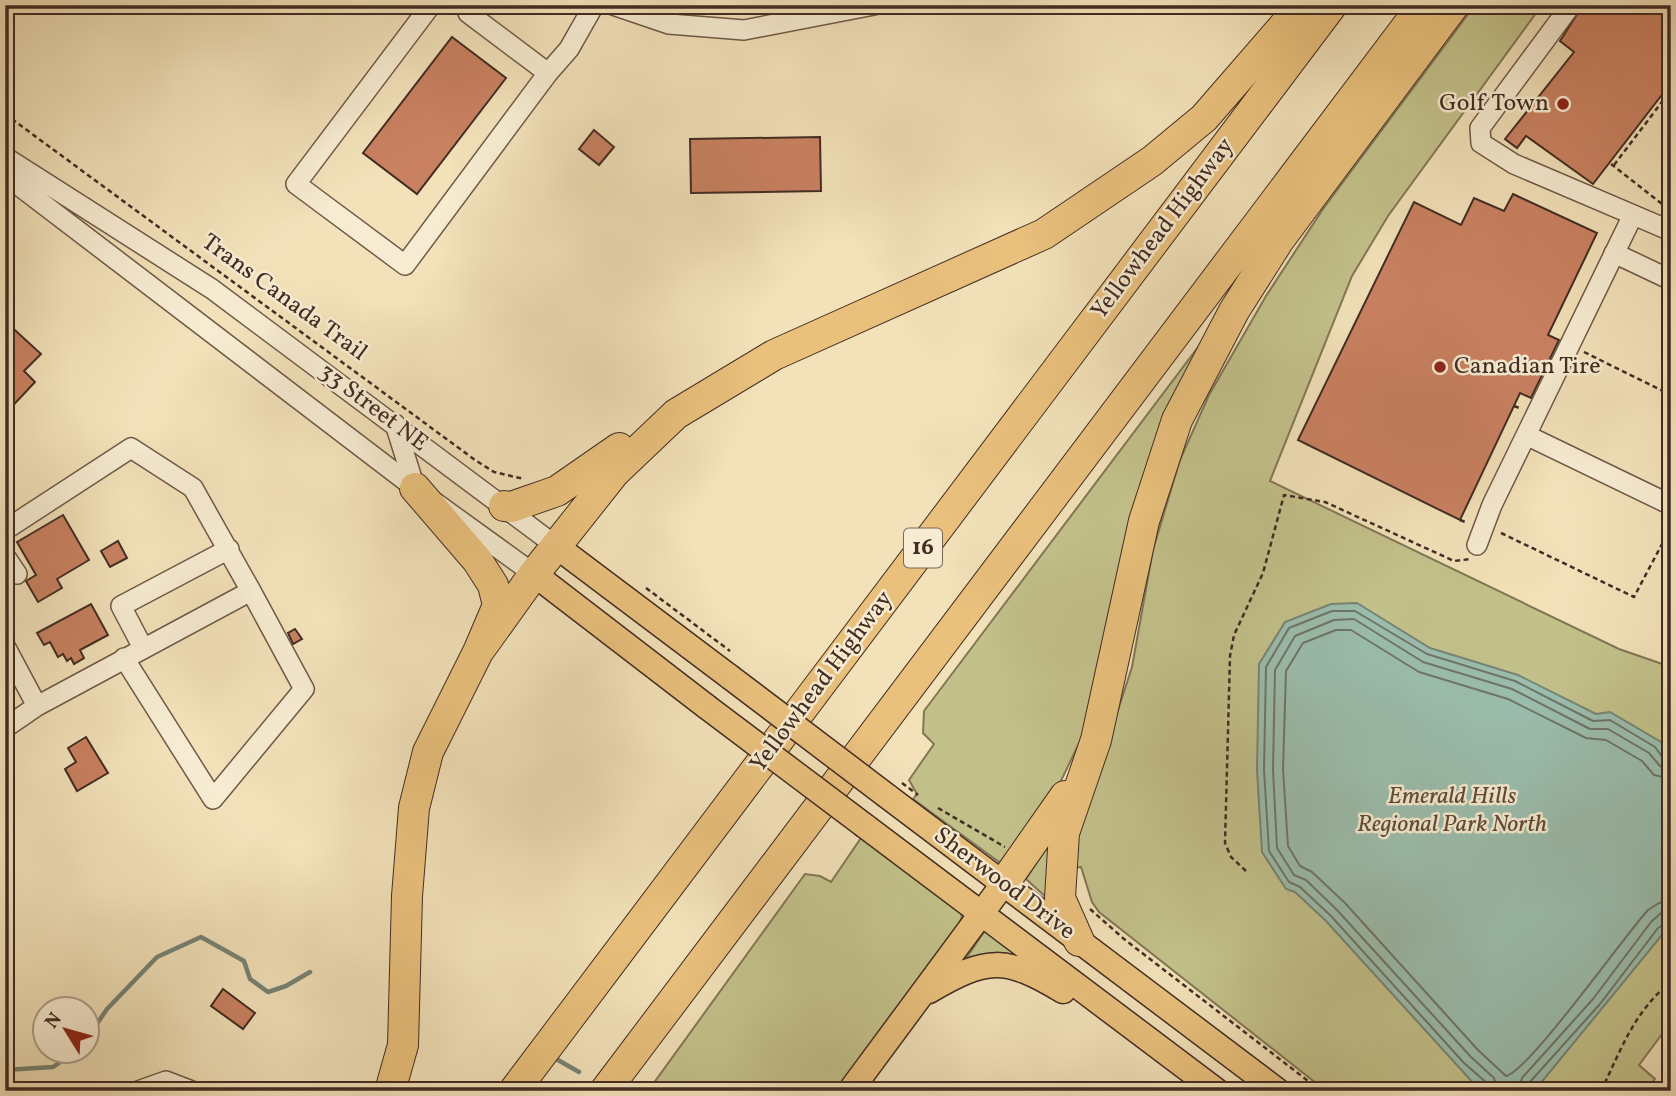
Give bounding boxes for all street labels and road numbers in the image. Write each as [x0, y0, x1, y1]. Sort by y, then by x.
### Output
street label: Yellowhead Highway [1083, 131, 1243, 327]
street label: Trans Canada Trail [194, 226, 374, 370]
street label: 33 Street NE [311, 356, 435, 460]
road number: 16 [904, 528, 942, 568]
street label: Yellowhead Highway [742, 584, 902, 780]
street label: Sherwood Drive [926, 819, 1082, 949]

